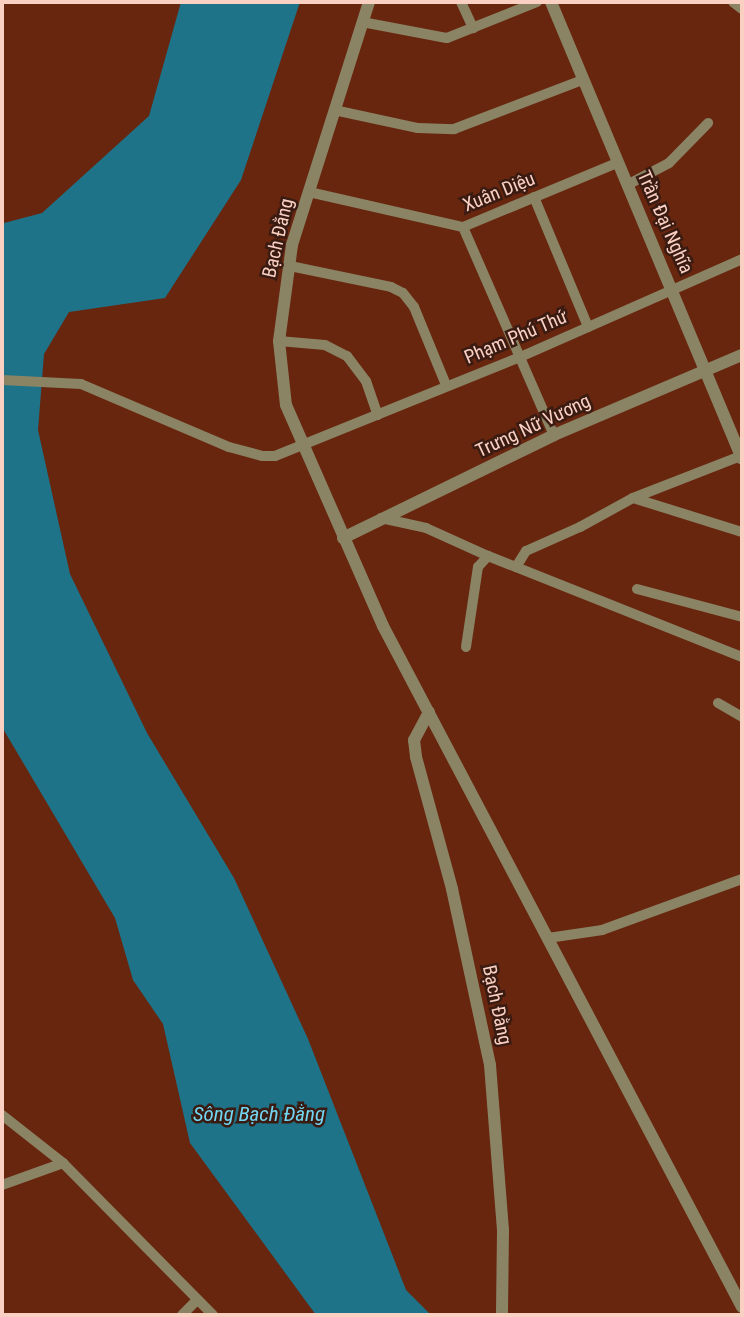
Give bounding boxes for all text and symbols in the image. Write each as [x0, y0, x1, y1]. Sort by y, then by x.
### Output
street label: Xuân Diệu [460, 167, 538, 217]
street label: Trần Đại Nghĩa [632, 167, 698, 277]
street label: Bạch Đằng [258, 196, 298, 280]
street label: Phạm Phú Thứ [461, 305, 571, 369]
street label: Trưng Nữ Vương [472, 389, 594, 463]
street label: Bạch Đằng [477, 963, 517, 1047]
water label: Sông Bạch Đằng [193, 1101, 325, 1127]

